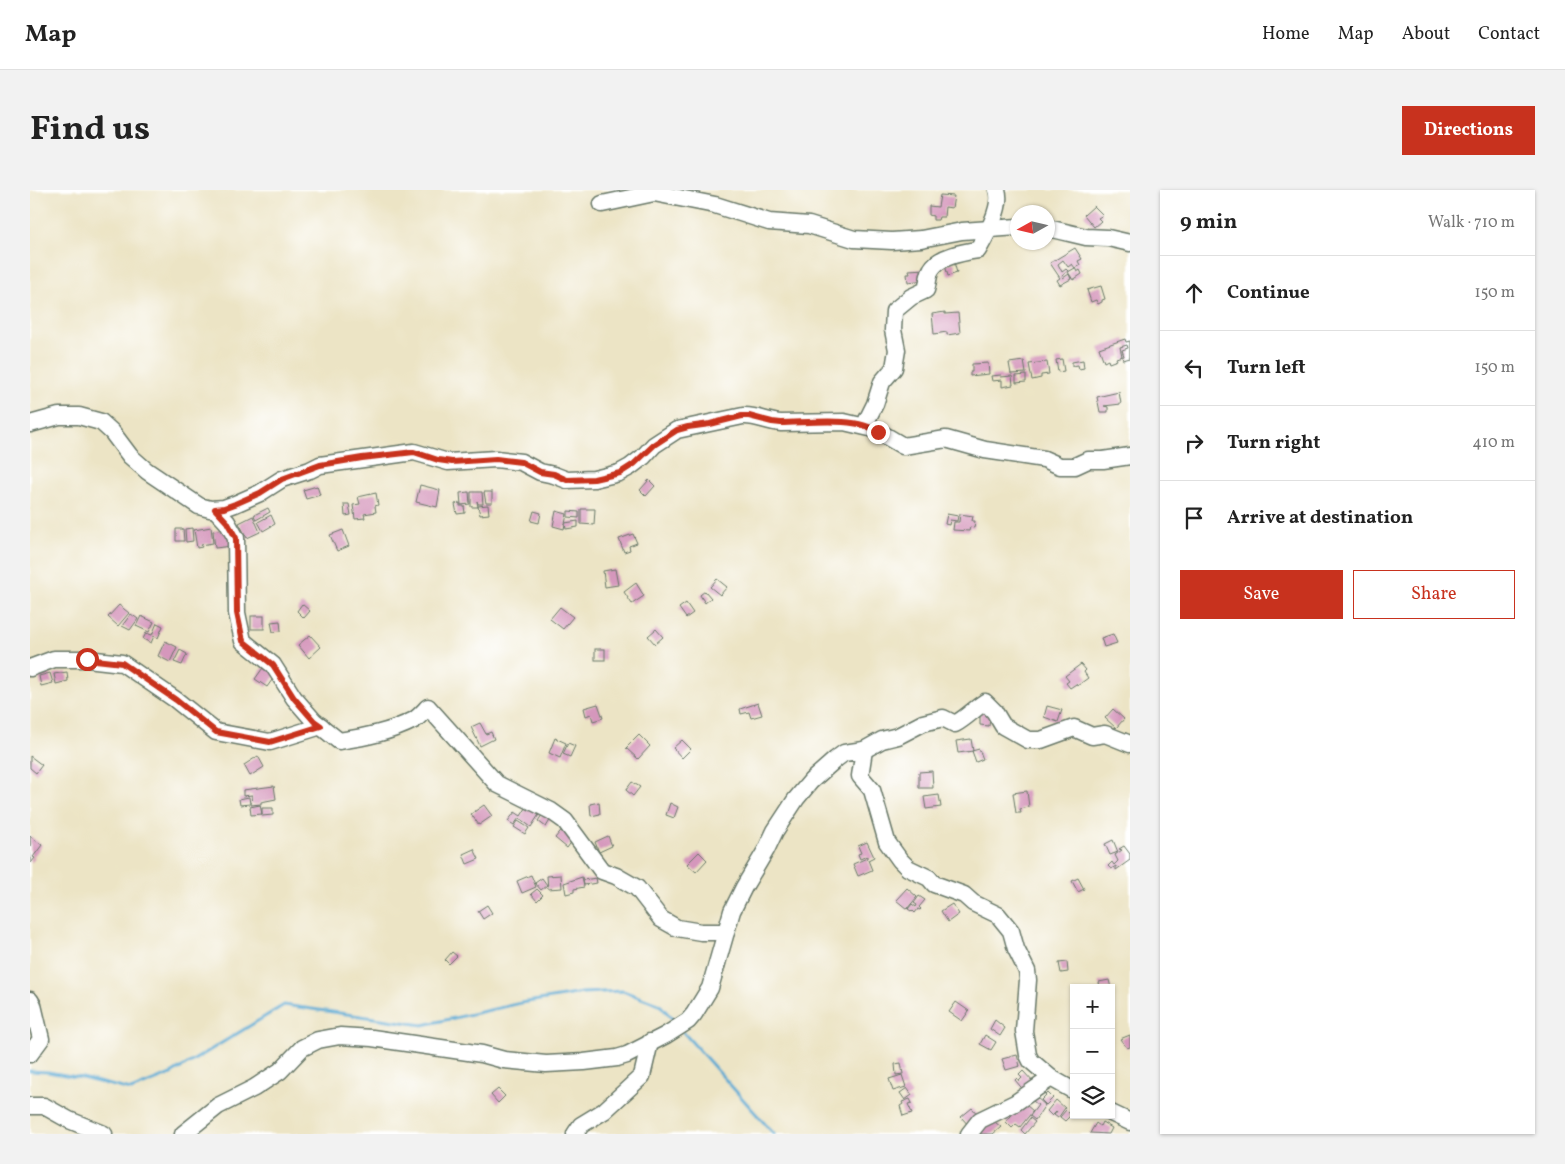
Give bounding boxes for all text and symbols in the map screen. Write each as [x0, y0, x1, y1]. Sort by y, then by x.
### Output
text: Map [25, 18, 76, 52]
text: Home [1262, 22, 1310, 47]
text: Map [1338, 22, 1374, 47]
text: About [1402, 22, 1450, 47]
text: Contact [1478, 22, 1540, 47]
text: Find us [30, 106, 150, 154]
button: Directions [1402, 106, 1535, 155]
north arrow [1010, 205, 1055, 250]
text: 9 min [1180, 208, 1237, 237]
text: Walk · 710 m [1428, 212, 1515, 234]
icon: ahead [1180, 279, 1208, 307]
text: Continue [1227, 280, 1310, 306]
text: 150 m [1474, 282, 1515, 304]
icon: left [1180, 354, 1208, 382]
text: Turn left [1227, 355, 1306, 381]
text: 150 m [1474, 357, 1515, 379]
route end [867, 421, 890, 444]
icon: right [1180, 429, 1208, 457]
text: Turn right [1227, 430, 1320, 456]
text: 410 m [1472, 432, 1515, 454]
icon: arrive [1180, 504, 1208, 532]
text: Arrive at destination [1227, 505, 1413, 531]
button: Save [1180, 570, 1343, 619]
button: Share [1353, 570, 1515, 619]
route start [76, 648, 99, 671]
map controls [1070, 984, 1115, 1119]
button: + [1070, 984, 1115, 1029]
button: − [1070, 1029, 1115, 1074]
button: layers [1070, 1074, 1115, 1119]

